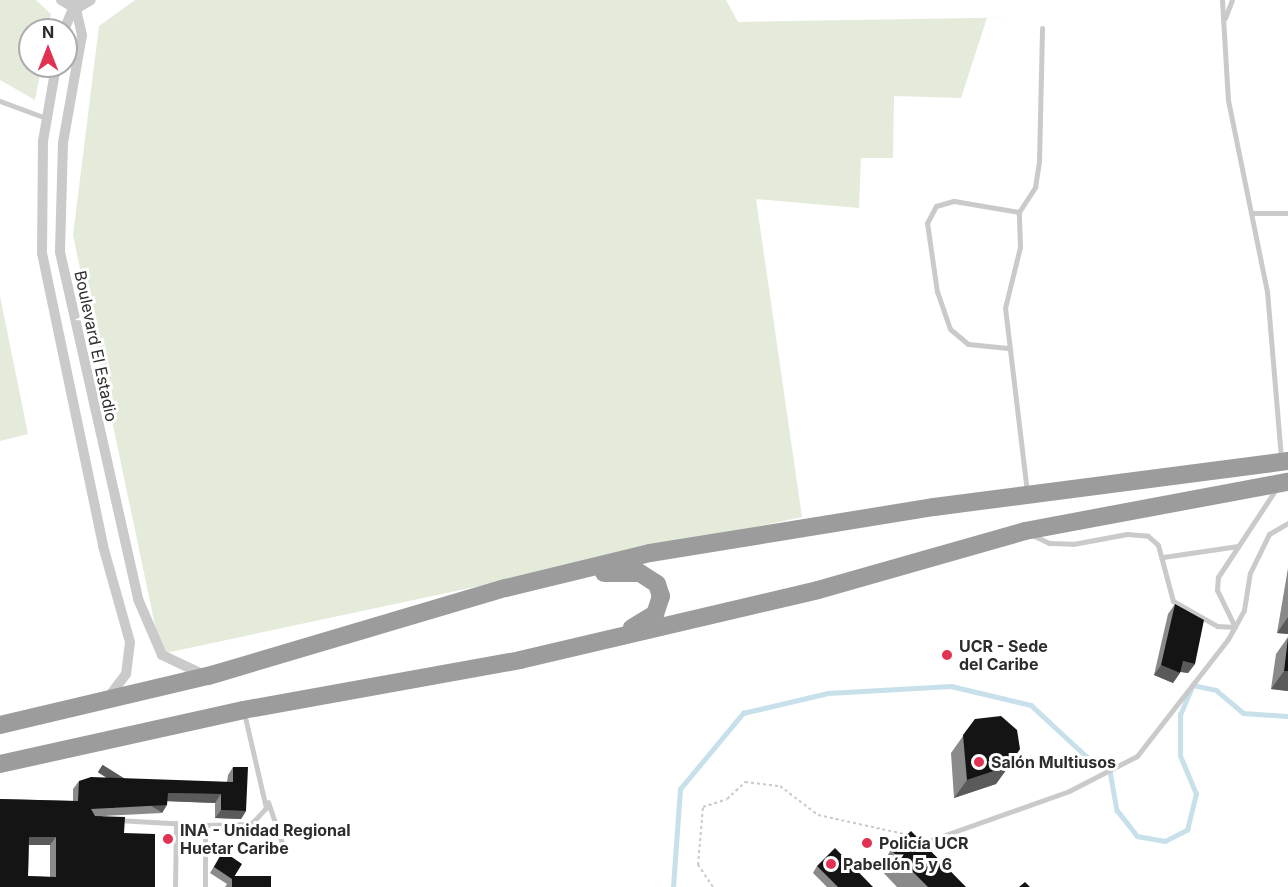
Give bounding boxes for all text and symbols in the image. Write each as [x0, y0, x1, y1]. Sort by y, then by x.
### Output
north arrow [18, 18, 78, 78]
text: N [42, 22, 54, 42]
street label: Boulevard El Estadio [71, 269, 121, 423]
place label: UCR - Sede del Caribe [959, 636, 1048, 674]
marker: UCR - Sede del Caribe [940, 648, 954, 662]
place label: Salón Multiusos [991, 752, 1116, 772]
marker: Salón Multiusos [972, 755, 986, 769]
place label: INA - Unidad Regional Huetar Caribe [180, 820, 351, 858]
marker: INA - Unidad Regional Huetar Caribe [161, 832, 175, 846]
place label: Policía UCR [879, 833, 969, 853]
marker: Policía UCR [860, 836, 874, 850]
place label: Pabellón 5 y 6 [843, 854, 952, 874]
marker: Pabellón 5 y 6 [824, 857, 838, 871]

